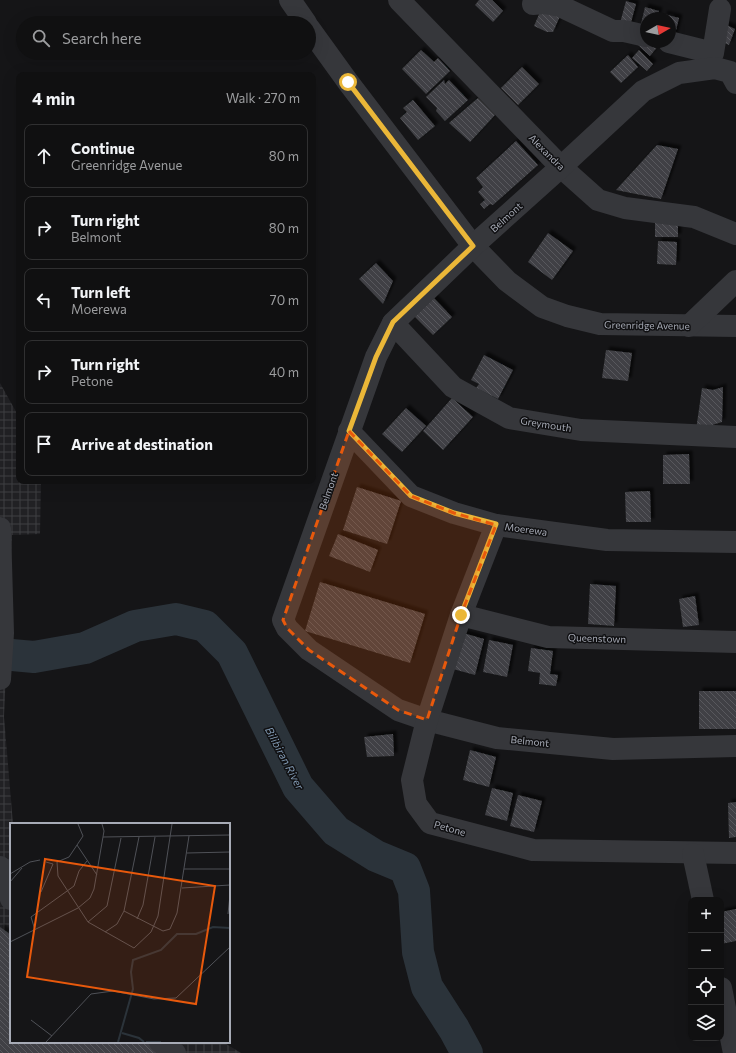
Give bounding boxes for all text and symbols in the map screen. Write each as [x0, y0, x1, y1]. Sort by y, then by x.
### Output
north arrow [640, 12, 676, 48]
search box [16, 16, 316, 60]
icon: search [30, 27, 52, 49]
text: Search here [62, 29, 141, 47]
route start [339, 73, 357, 91]
text: 4 min [32, 88, 75, 109]
text: Walk · 270 m [226, 90, 300, 106]
street label: Alexandra [527, 132, 567, 172]
text: Continue [71, 139, 135, 157]
icon: ahead [33, 145, 55, 167]
text: 80 m [269, 148, 299, 164]
text: Greenridge Avenue [71, 157, 182, 173]
street label: Belmont [488, 200, 524, 234]
text: Turn right [71, 211, 140, 229]
icon: right [33, 217, 55, 239]
text: 80 m [269, 220, 299, 236]
text: Belmont [71, 229, 121, 245]
text: Turn left [71, 283, 130, 301]
icon: left [33, 289, 55, 311]
text: 70 m [270, 292, 299, 308]
text: Moerewa [71, 301, 127, 317]
street label: Greenridge Avenue [604, 318, 690, 332]
text: Turn right [71, 355, 140, 373]
icon: right [33, 361, 55, 383]
text: 40 m [269, 364, 299, 380]
text: Petone [71, 373, 113, 389]
street label: Greymouth [520, 414, 572, 434]
icon: arrive [33, 433, 55, 455]
text: Arrive at destination [71, 435, 213, 453]
street label: Belmont [316, 471, 340, 511]
street label: Moerewa [504, 520, 548, 538]
route end [452, 606, 470, 624]
street label: Queenstown [568, 631, 626, 645]
water label: Bilibiran River [263, 724, 307, 792]
street label: Belmont [510, 733, 550, 749]
street label: Petone [433, 818, 467, 838]
inset map [10, 823, 230, 1043]
map controls [688, 897, 724, 1041]
button: + [688, 897, 724, 933]
button: − [688, 933, 724, 969]
button: locate [688, 969, 724, 1005]
button: layers [688, 1005, 724, 1041]

